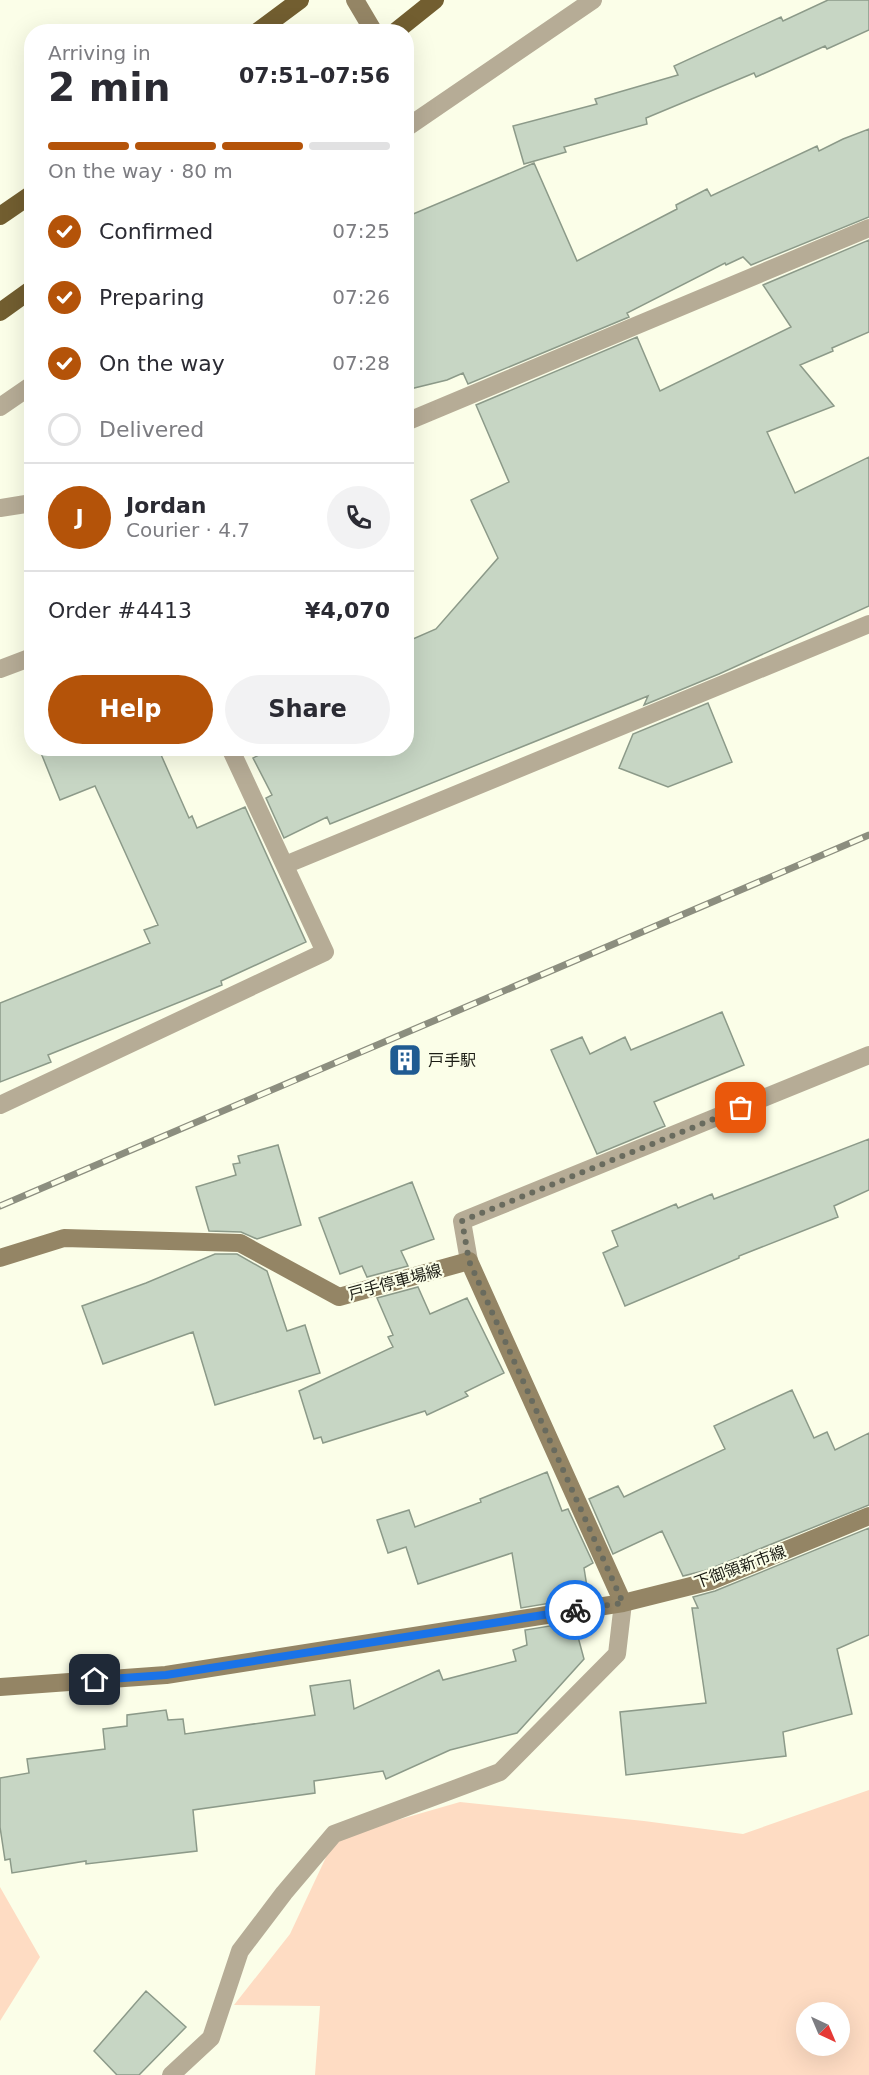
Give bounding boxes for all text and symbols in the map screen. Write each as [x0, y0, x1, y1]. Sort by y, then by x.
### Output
text: Arriving in [48, 41, 151, 65]
text: 07:51–07:56 [239, 63, 390, 88]
text: 2 min [48, 65, 170, 110]
text: On the way · 80 m [48, 159, 233, 183]
icon: check [48, 215, 81, 248]
text: Confirmed [99, 219, 213, 244]
text: 07:25 [332, 219, 390, 243]
icon: check [48, 281, 81, 314]
text: Preparing [99, 285, 205, 310]
text: 07:26 [332, 285, 390, 309]
icon: check [48, 347, 81, 380]
text: On the way [99, 351, 225, 376]
text: 07:28 [332, 351, 390, 375]
text: Delivered [99, 417, 204, 442]
button: phone [327, 486, 390, 549]
text: Jordan [126, 493, 206, 518]
text: J [75, 505, 84, 530]
text: Courier · 4.7 [126, 518, 250, 542]
text: Order #4413 [48, 598, 192, 623]
text: ¥4,070 [305, 598, 390, 623]
button: Help [48, 675, 213, 744]
button: Share [225, 675, 390, 744]
building icon: 戸手駅 [387, 1042, 423, 1078]
place label: 戸手駅 [428, 1051, 476, 1070]
pin [715, 1082, 766, 1133]
icon: bag [724, 1091, 757, 1124]
street label: 戸手停車場線 [346, 1260, 444, 1304]
street label: 下御領新市線 [692, 1542, 788, 1592]
courier [545, 1580, 605, 1640]
icon: bike [559, 1594, 592, 1627]
pin [69, 1654, 120, 1705]
icon: home [78, 1663, 111, 1696]
north arrow [796, 2002, 850, 2056]
map controls [796, 2002, 850, 2056]

